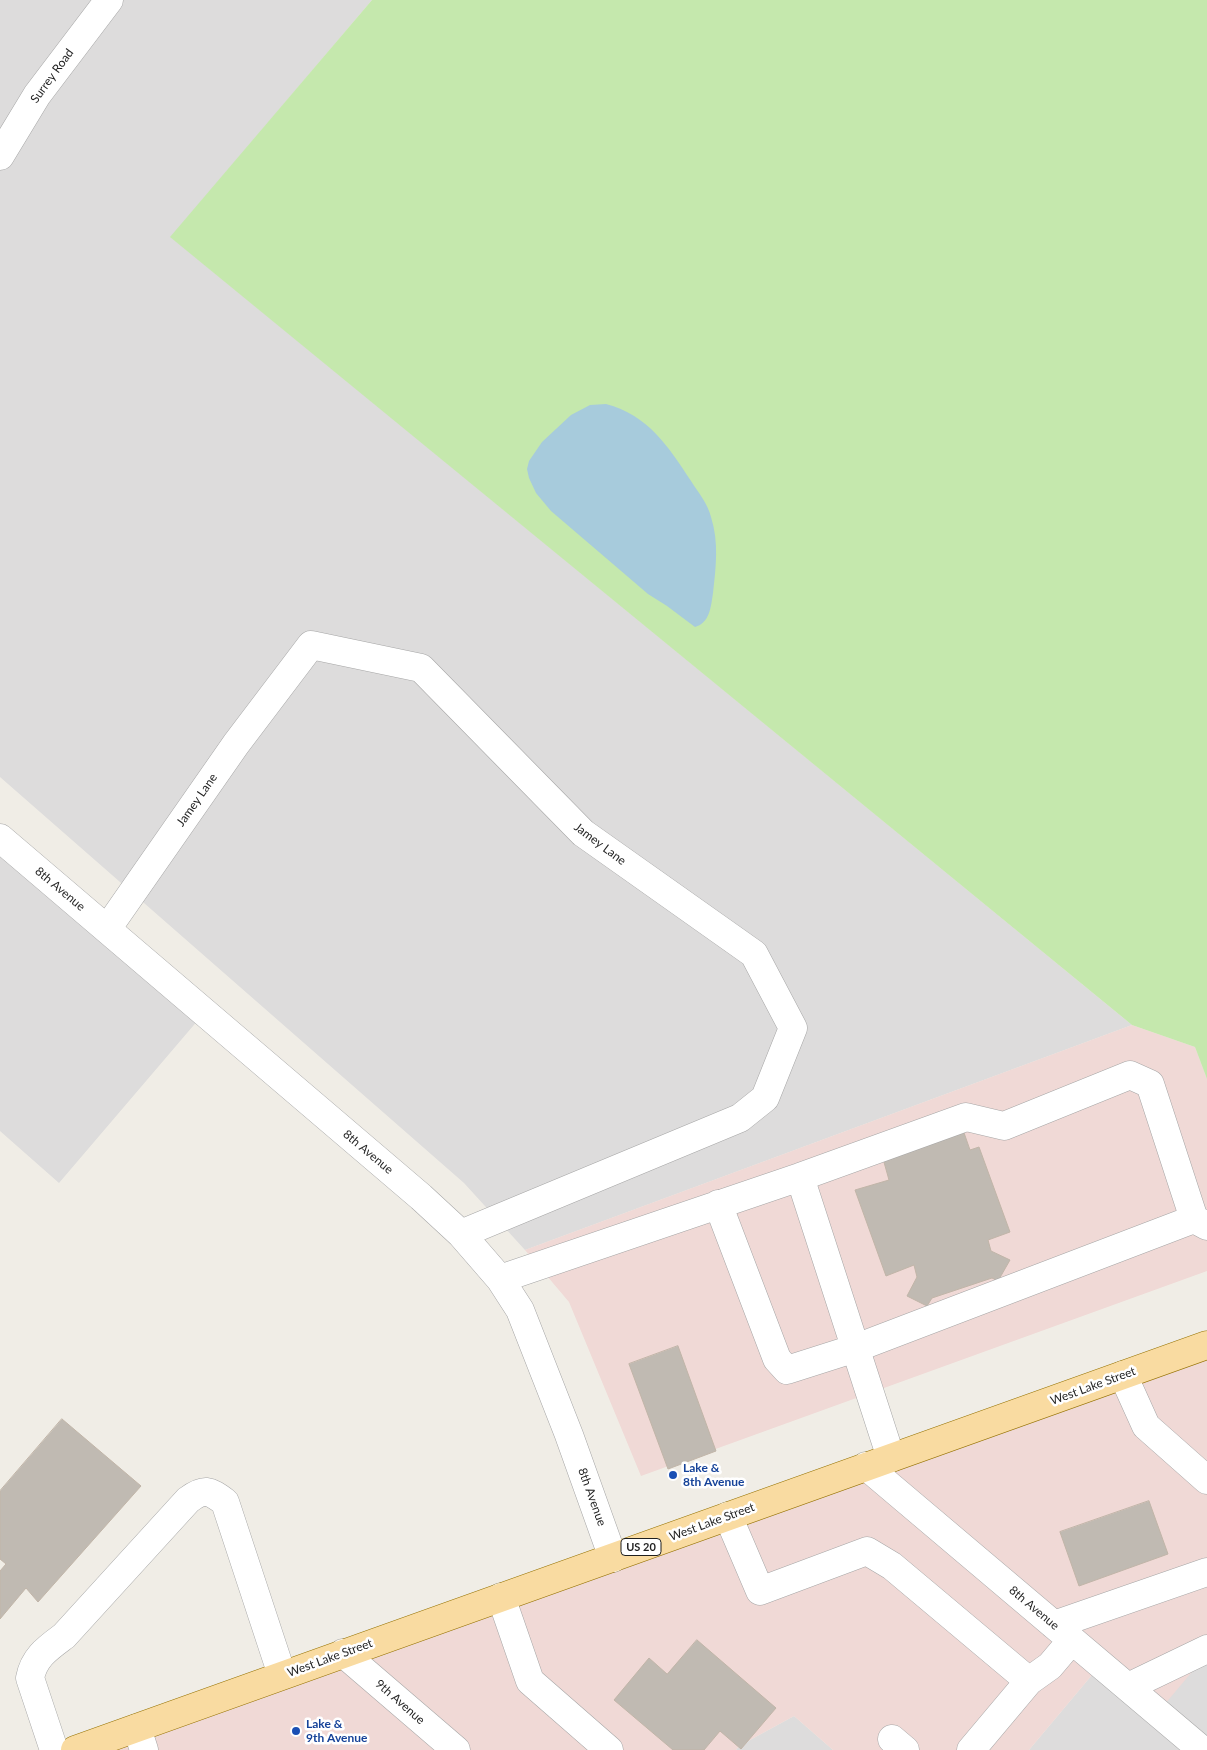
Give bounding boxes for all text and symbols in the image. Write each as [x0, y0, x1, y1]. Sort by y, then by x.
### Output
street label: Surrey Road [27, 46, 77, 106]
street label: Jamey Lane [174, 771, 220, 829]
street label: Jamey Lane [571, 820, 629, 868]
street label: 8th Avenue [32, 864, 88, 914]
street label: 8th Avenue [340, 1127, 396, 1177]
street label: West Lake Street [1048, 1364, 1138, 1408]
place label: Lake & 8th Avenue [683, 1461, 744, 1489]
street label: 8th Avenue [575, 1466, 609, 1528]
marker: Lake & 8th Avenue [667, 1469, 679, 1481]
street label: West Lake Street [667, 1500, 757, 1544]
road number: US 20 [621, 1538, 661, 1555]
street label: 8th Avenue [1006, 1583, 1062, 1633]
street label: West Lake Street [285, 1636, 375, 1680]
street label: 9th Avenue [372, 1677, 428, 1727]
place label: Lake & 9th Avenue [306, 1717, 367, 1745]
marker: Lake & 9th Avenue [290, 1725, 302, 1737]

